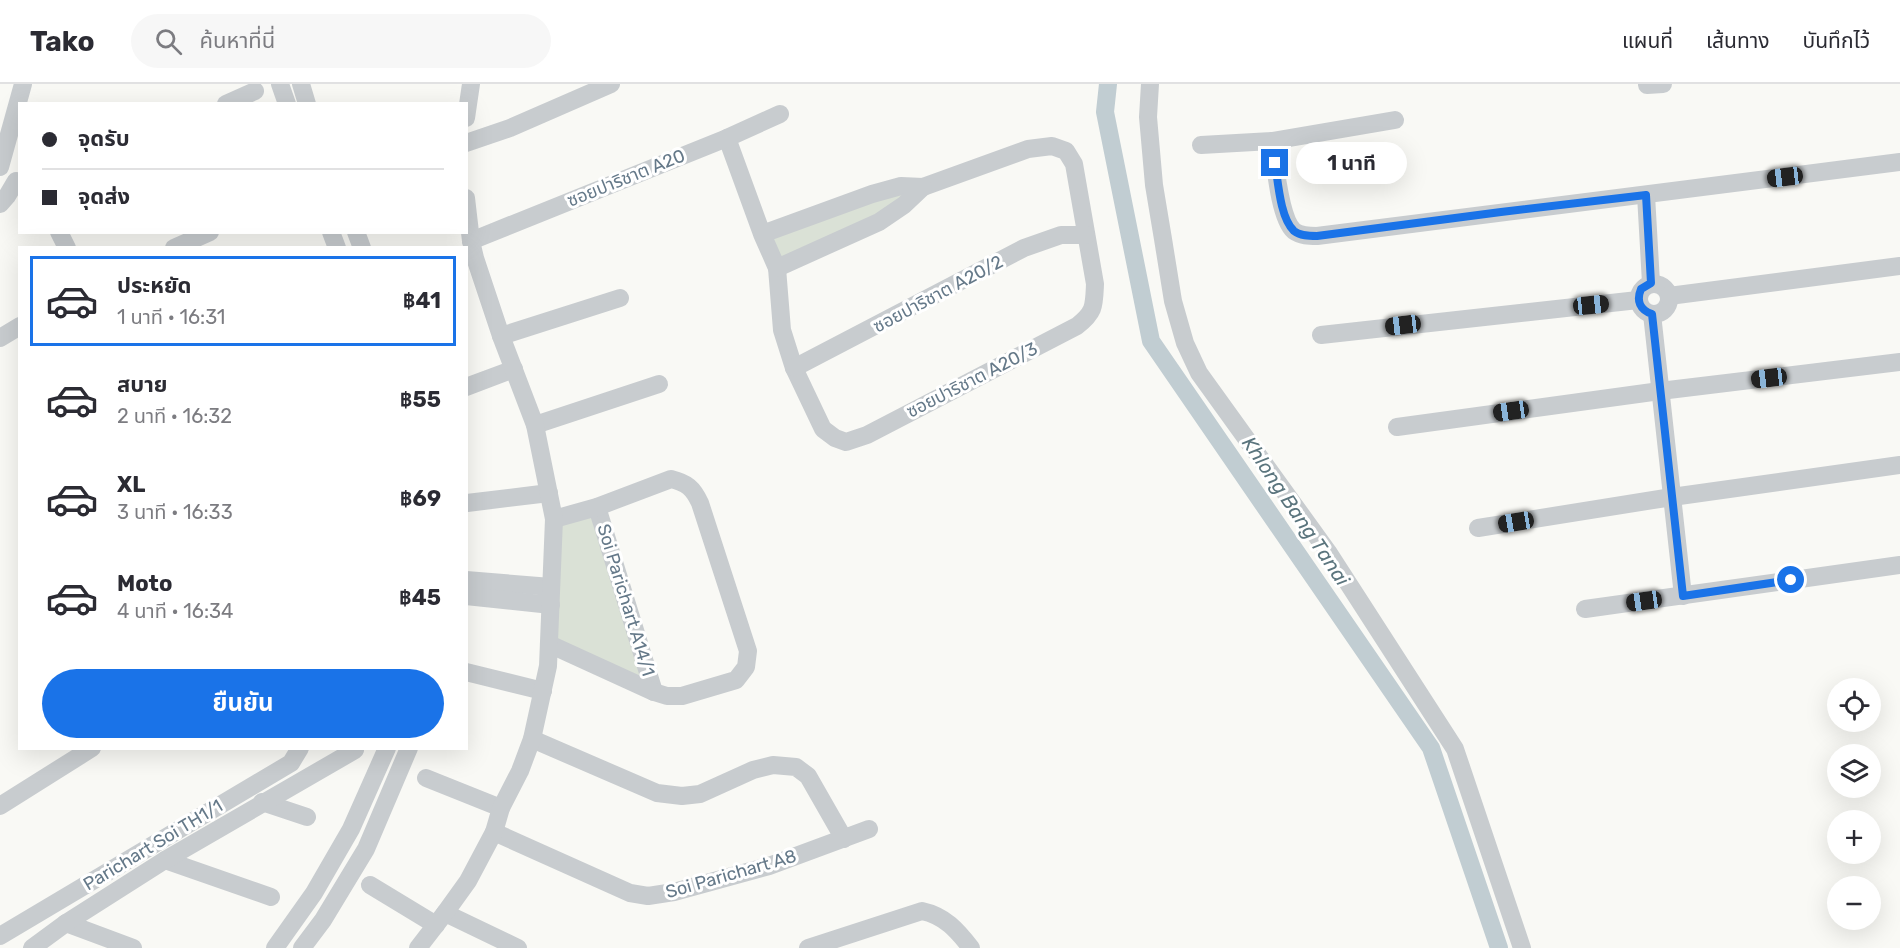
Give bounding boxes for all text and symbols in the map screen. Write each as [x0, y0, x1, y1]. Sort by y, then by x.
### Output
search box [131, 14, 551, 68]
text: Tako [30, 25, 95, 58]
icon: search [152, 25, 185, 58]
text: ค้นหาที่นี่ [200, 27, 275, 54]
text: แผนที่ [1622, 28, 1673, 53]
text: เส้นทาง [1706, 28, 1770, 53]
text: บันทึกไว้ [1803, 28, 1870, 53]
text: จุดรับ [78, 125, 130, 152]
callout: 1 นาที [1296, 142, 1407, 184]
street label: ซอยปาริชาต A20 [564, 144, 688, 212]
route end [1261, 149, 1288, 176]
text: 1 นาที [1327, 151, 1376, 175]
car [1766, 166, 1804, 188]
text: จุดส่ง [78, 183, 130, 210]
street label: ซอยปาริชาต A20/2 [869, 251, 1007, 337]
text: ประหยัด [117, 272, 192, 299]
icon: car [45, 274, 99, 328]
text: ฿41 [403, 287, 441, 314]
car [1572, 294, 1610, 316]
text: 1 นาที · 16:31 [117, 305, 225, 329]
car [1384, 314, 1422, 336]
street label: ซอยปาริชาต A20/3 [903, 337, 1041, 423]
car [1750, 367, 1788, 389]
text: สบาย [117, 371, 167, 398]
icon: car [45, 373, 99, 427]
text: ฿55 [400, 386, 441, 413]
car [1492, 400, 1530, 422]
text: 2 นาที · 16:32 [117, 404, 232, 428]
water label: Khlong Bang Tanai [1237, 432, 1355, 591]
text: XL [117, 471, 145, 498]
icon: car [45, 472, 99, 526]
text: ฿69 [400, 485, 441, 512]
text: 3 นาที · 16:33 [117, 500, 233, 524]
car [1497, 510, 1535, 534]
street label: Soi Parichart A14/1 [592, 521, 660, 679]
route start [1777, 566, 1804, 593]
text: Moto [117, 570, 172, 597]
icon: car [45, 571, 99, 625]
text: ฿45 [399, 584, 441, 611]
car [1625, 590, 1663, 612]
text: 4 นาที · 16:34 [117, 599, 233, 623]
button: ยืนยัน [42, 669, 444, 738]
map controls [1827, 678, 1881, 930]
button: locate [1827, 678, 1881, 732]
button: layers [1827, 744, 1881, 798]
street label: Parichart Soi TH1/1 [79, 795, 227, 895]
button: + [1827, 810, 1881, 864]
street label: Soi Parichart A8 [663, 845, 799, 903]
button: − [1827, 876, 1881, 930]

